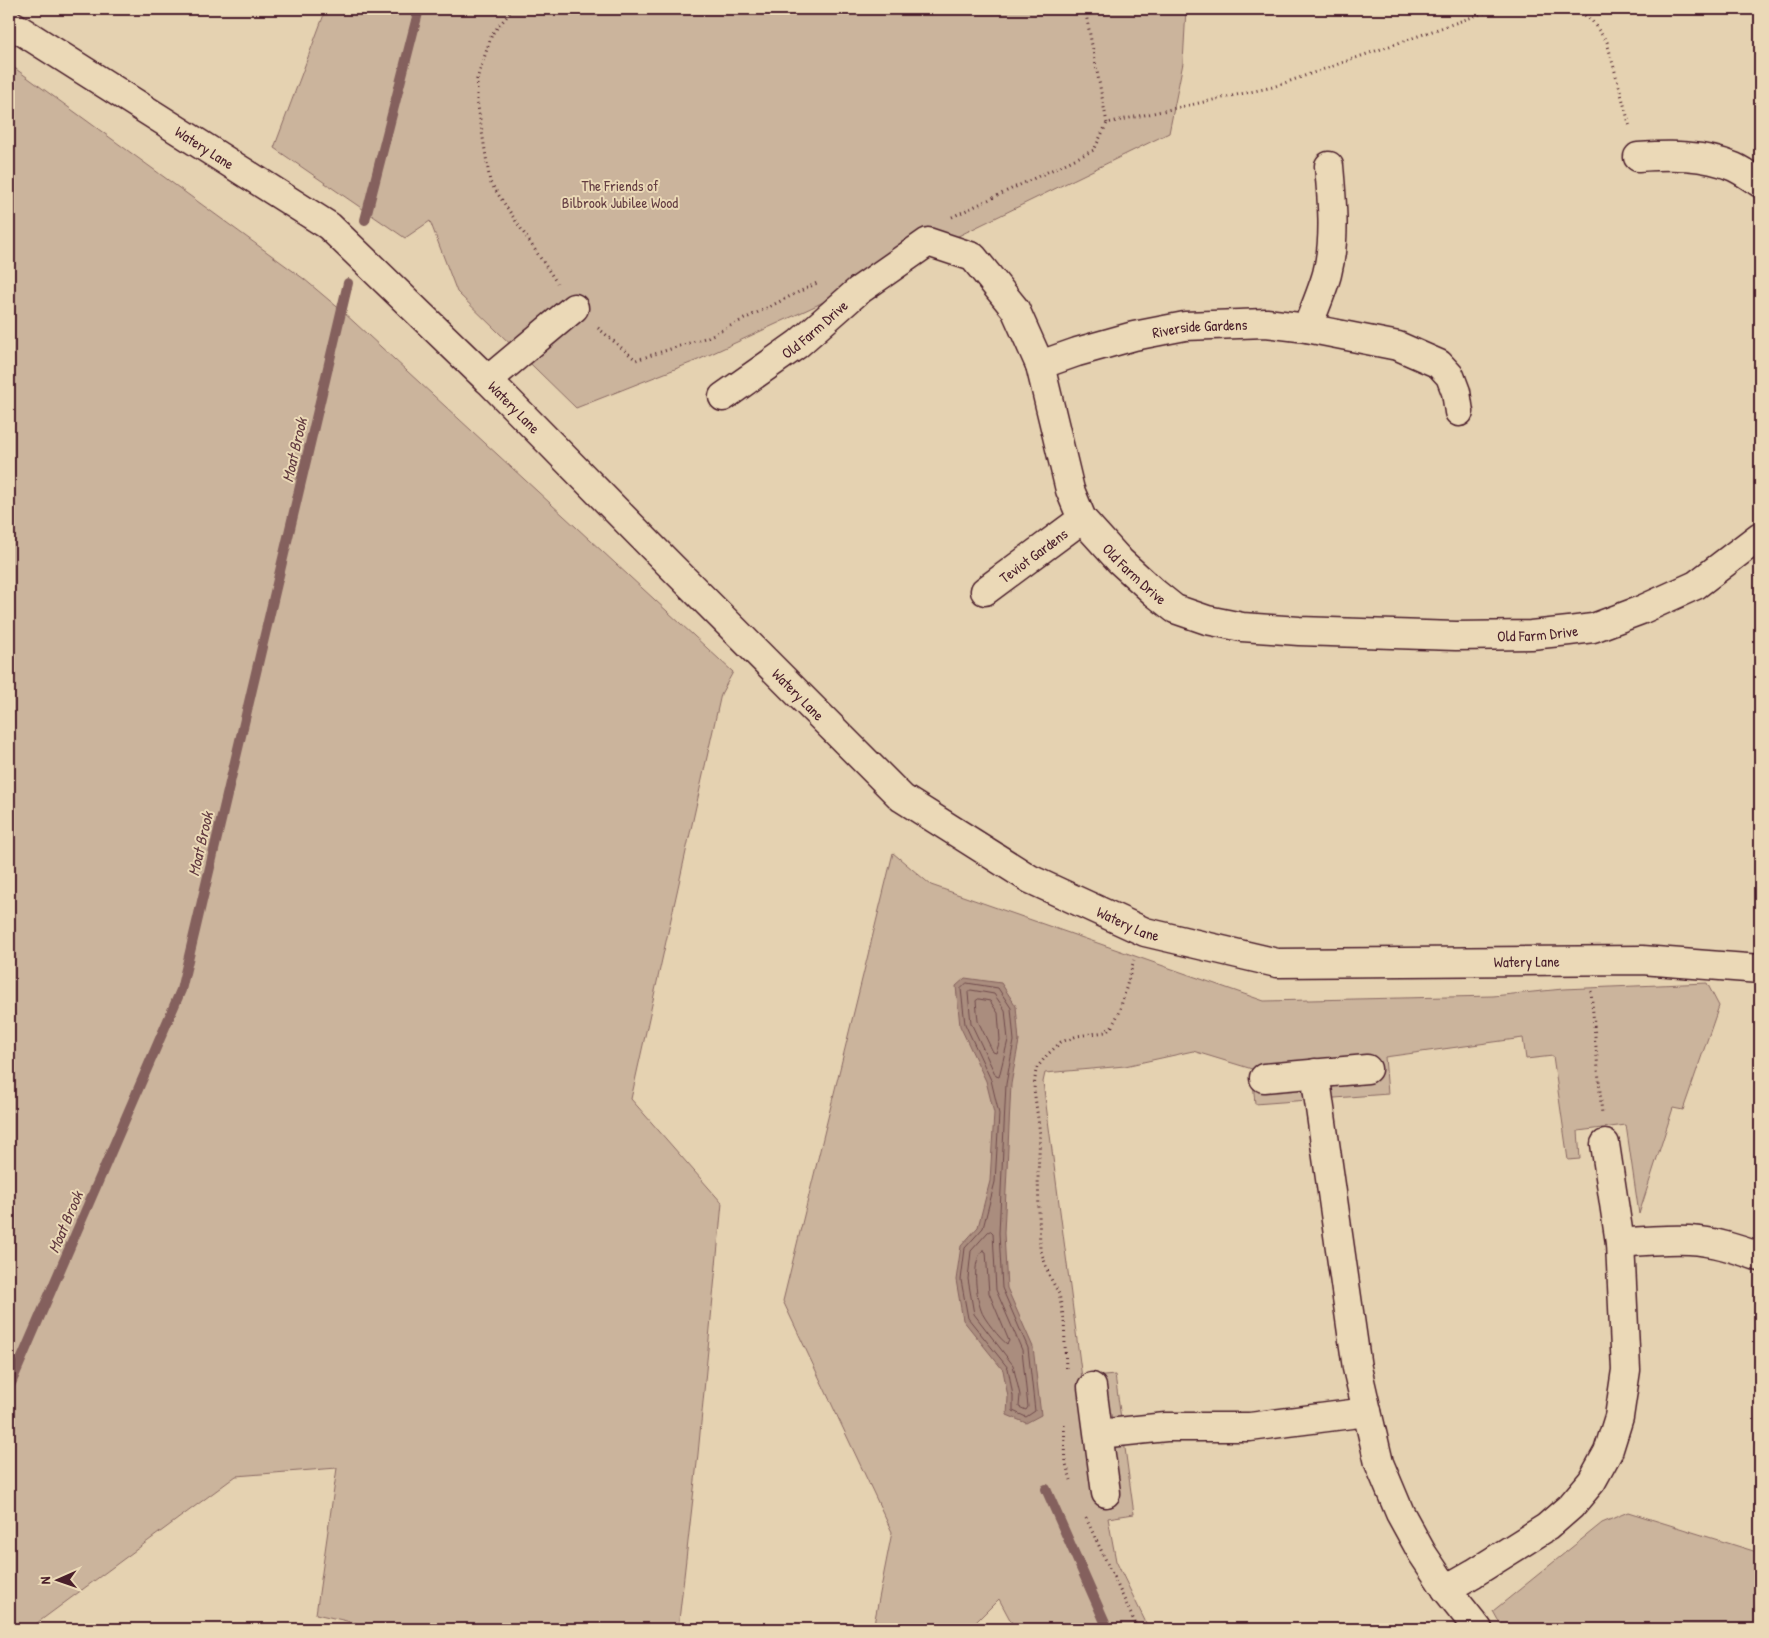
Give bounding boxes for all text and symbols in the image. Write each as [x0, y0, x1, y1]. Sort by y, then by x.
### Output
street label: Watery Lane [171, 121, 238, 174]
park label: The Friends of Bilbrook Jubilee Wood [562, 175, 678, 213]
street label: Old Farm Drive [777, 295, 852, 363]
street label: Riverside Gardens [1150, 313, 1248, 343]
street label: Watery Lane [484, 376, 545, 438]
water label: Moat Brook [276, 414, 312, 484]
street label: Teviot Gardens [995, 523, 1072, 588]
street label: Old Farm Drive [1098, 538, 1171, 609]
street label: Old Farm Drive [1497, 619, 1579, 646]
street label: Watery Lane [768, 663, 829, 725]
water label: Moat Brook [182, 808, 218, 878]
street label: Watery Lane [1094, 901, 1161, 946]
street label: Watery Lane [1494, 950, 1560, 972]
water label: Moat Brook [42, 1186, 88, 1256]
north arrow [32, 1556, 82, 1606]
text: N [35, 1576, 54, 1585]

